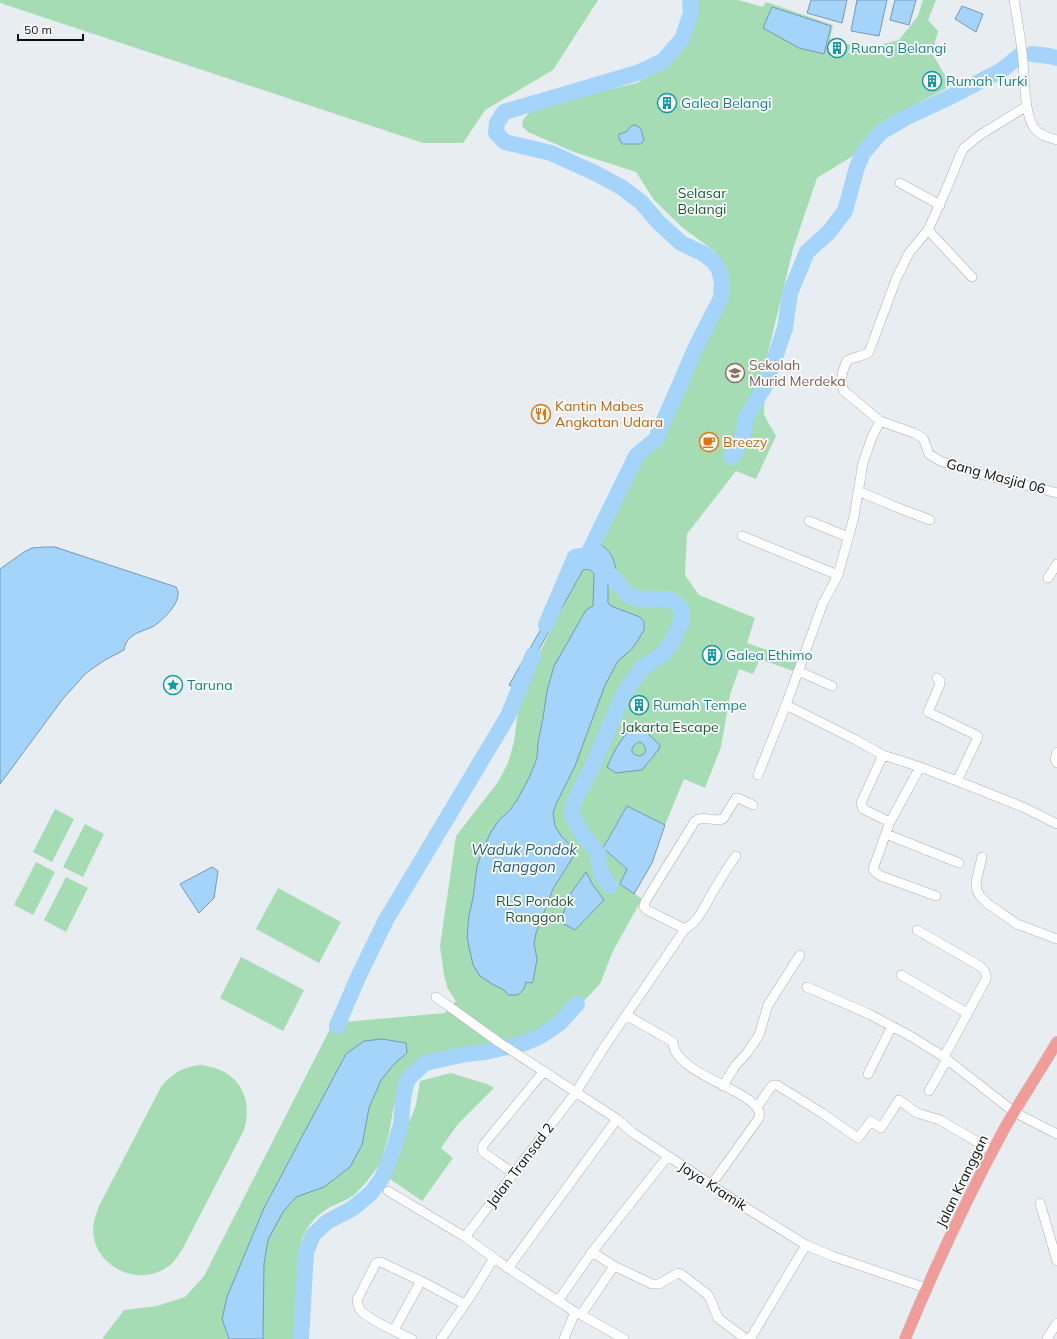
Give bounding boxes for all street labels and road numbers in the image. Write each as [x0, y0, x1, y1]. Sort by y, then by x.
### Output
street label: Gang Masjid 06 [944, 454, 1048, 498]
street label: Jalan Transad 2 [482, 1119, 558, 1211]
street label: Jalan Kranggan [932, 1132, 992, 1230]
street label: Jaya Kramik [676, 1157, 751, 1215]

